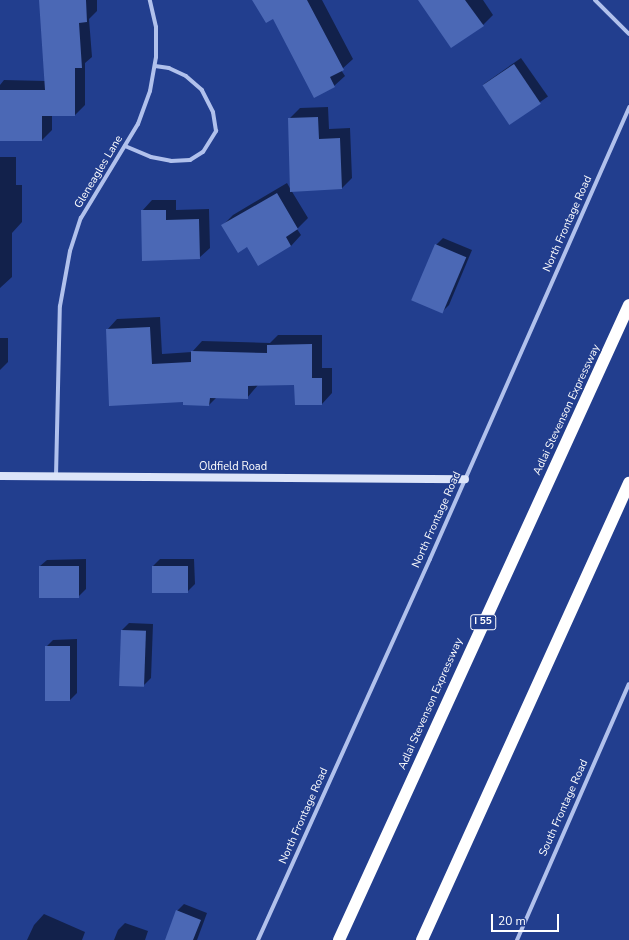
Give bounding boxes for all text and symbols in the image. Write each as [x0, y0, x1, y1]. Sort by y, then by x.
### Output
street label: Gleneagles Lane [72, 133, 126, 211]
street label: North Frontage Road [541, 174, 595, 274]
street label: Adlai Stevenson Expressway [531, 343, 603, 477]
street label: Oldfield Road [199, 460, 267, 474]
street label: North Frontage Road [410, 470, 464, 570]
road number: I 55 [470, 614, 496, 630]
street label: Adlai Stevenson Expressway [396, 636, 466, 772]
street label: South Frontage Road [537, 758, 591, 858]
street label: North Frontage Road [277, 766, 331, 866]
scale bar [493, 906, 561, 932]
text: 20 m [498, 913, 526, 929]

